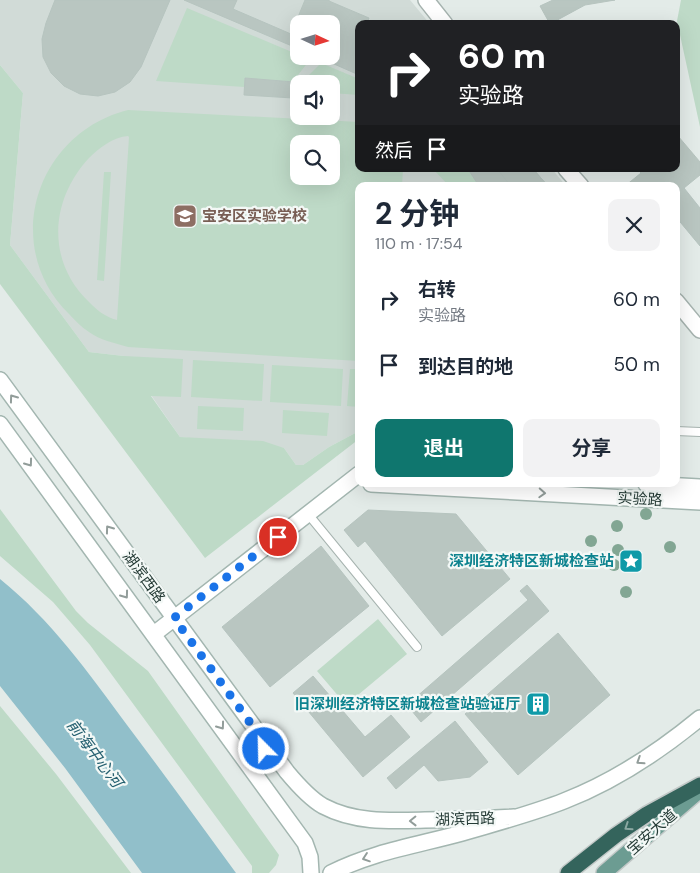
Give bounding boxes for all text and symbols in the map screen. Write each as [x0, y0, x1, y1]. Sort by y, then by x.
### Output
north arrow [290, 15, 340, 65]
map controls [290, 15, 340, 185]
text: 60 m [458, 33, 546, 79]
icon: right [375, 40, 440, 105]
button: sound [290, 75, 340, 125]
text: 实验路 [458, 81, 524, 110]
button: search [290, 135, 340, 185]
icon: arrive [423, 135, 451, 163]
text: 然后 [375, 138, 413, 163]
text: 2 分钟 [375, 194, 459, 233]
button: close [608, 199, 660, 251]
school or university icon: 宝安区实验学校 [172, 203, 198, 229]
place label: 宝安区实验学校 [202, 206, 307, 226]
text: 110 m · 17:54 [375, 233, 462, 254]
text: 右转 [418, 277, 456, 302]
icon: right [375, 286, 403, 314]
text: 60 m [613, 287, 660, 312]
text: 实验路 [418, 305, 466, 326]
icon: arrive [375, 351, 403, 379]
text: 50 m [613, 352, 660, 377]
text: 到达目的地 [418, 354, 513, 379]
one-way arrow [10, 394, 19, 404]
button: 退出 [375, 419, 513, 477]
button: 分享 [523, 419, 660, 477]
one-way arrow [23, 458, 32, 467]
one-way arrow [539, 488, 547, 499]
street label: 实验路 [617, 488, 663, 510]
pin [257, 516, 299, 558]
icon: arrive [264, 523, 292, 551]
one-way arrow [106, 525, 115, 535]
street label: 湖滨西路 [118, 547, 170, 607]
place icon: 深圳经济特区新城检查站 [618, 548, 644, 574]
place label: 深圳经济特区新城检查站 [449, 551, 614, 571]
one-way arrow [119, 589, 128, 599]
building icon: 旧深圳经济特区新城检查站验证厅 [525, 691, 551, 717]
place label: 旧深圳经济特区新城检查站验证厅 [295, 694, 520, 714]
water label: 前海中心河 [62, 715, 129, 794]
one-way arrow [215, 720, 224, 730]
position arrow [237, 722, 289, 774]
one-way arrow [636, 754, 645, 764]
street label: 宝安大道 [623, 805, 681, 859]
street label: 湖滨西路 [435, 808, 495, 830]
one-way arrow [408, 815, 416, 826]
one-way arrow [624, 820, 633, 830]
one-way arrow [362, 853, 371, 863]

